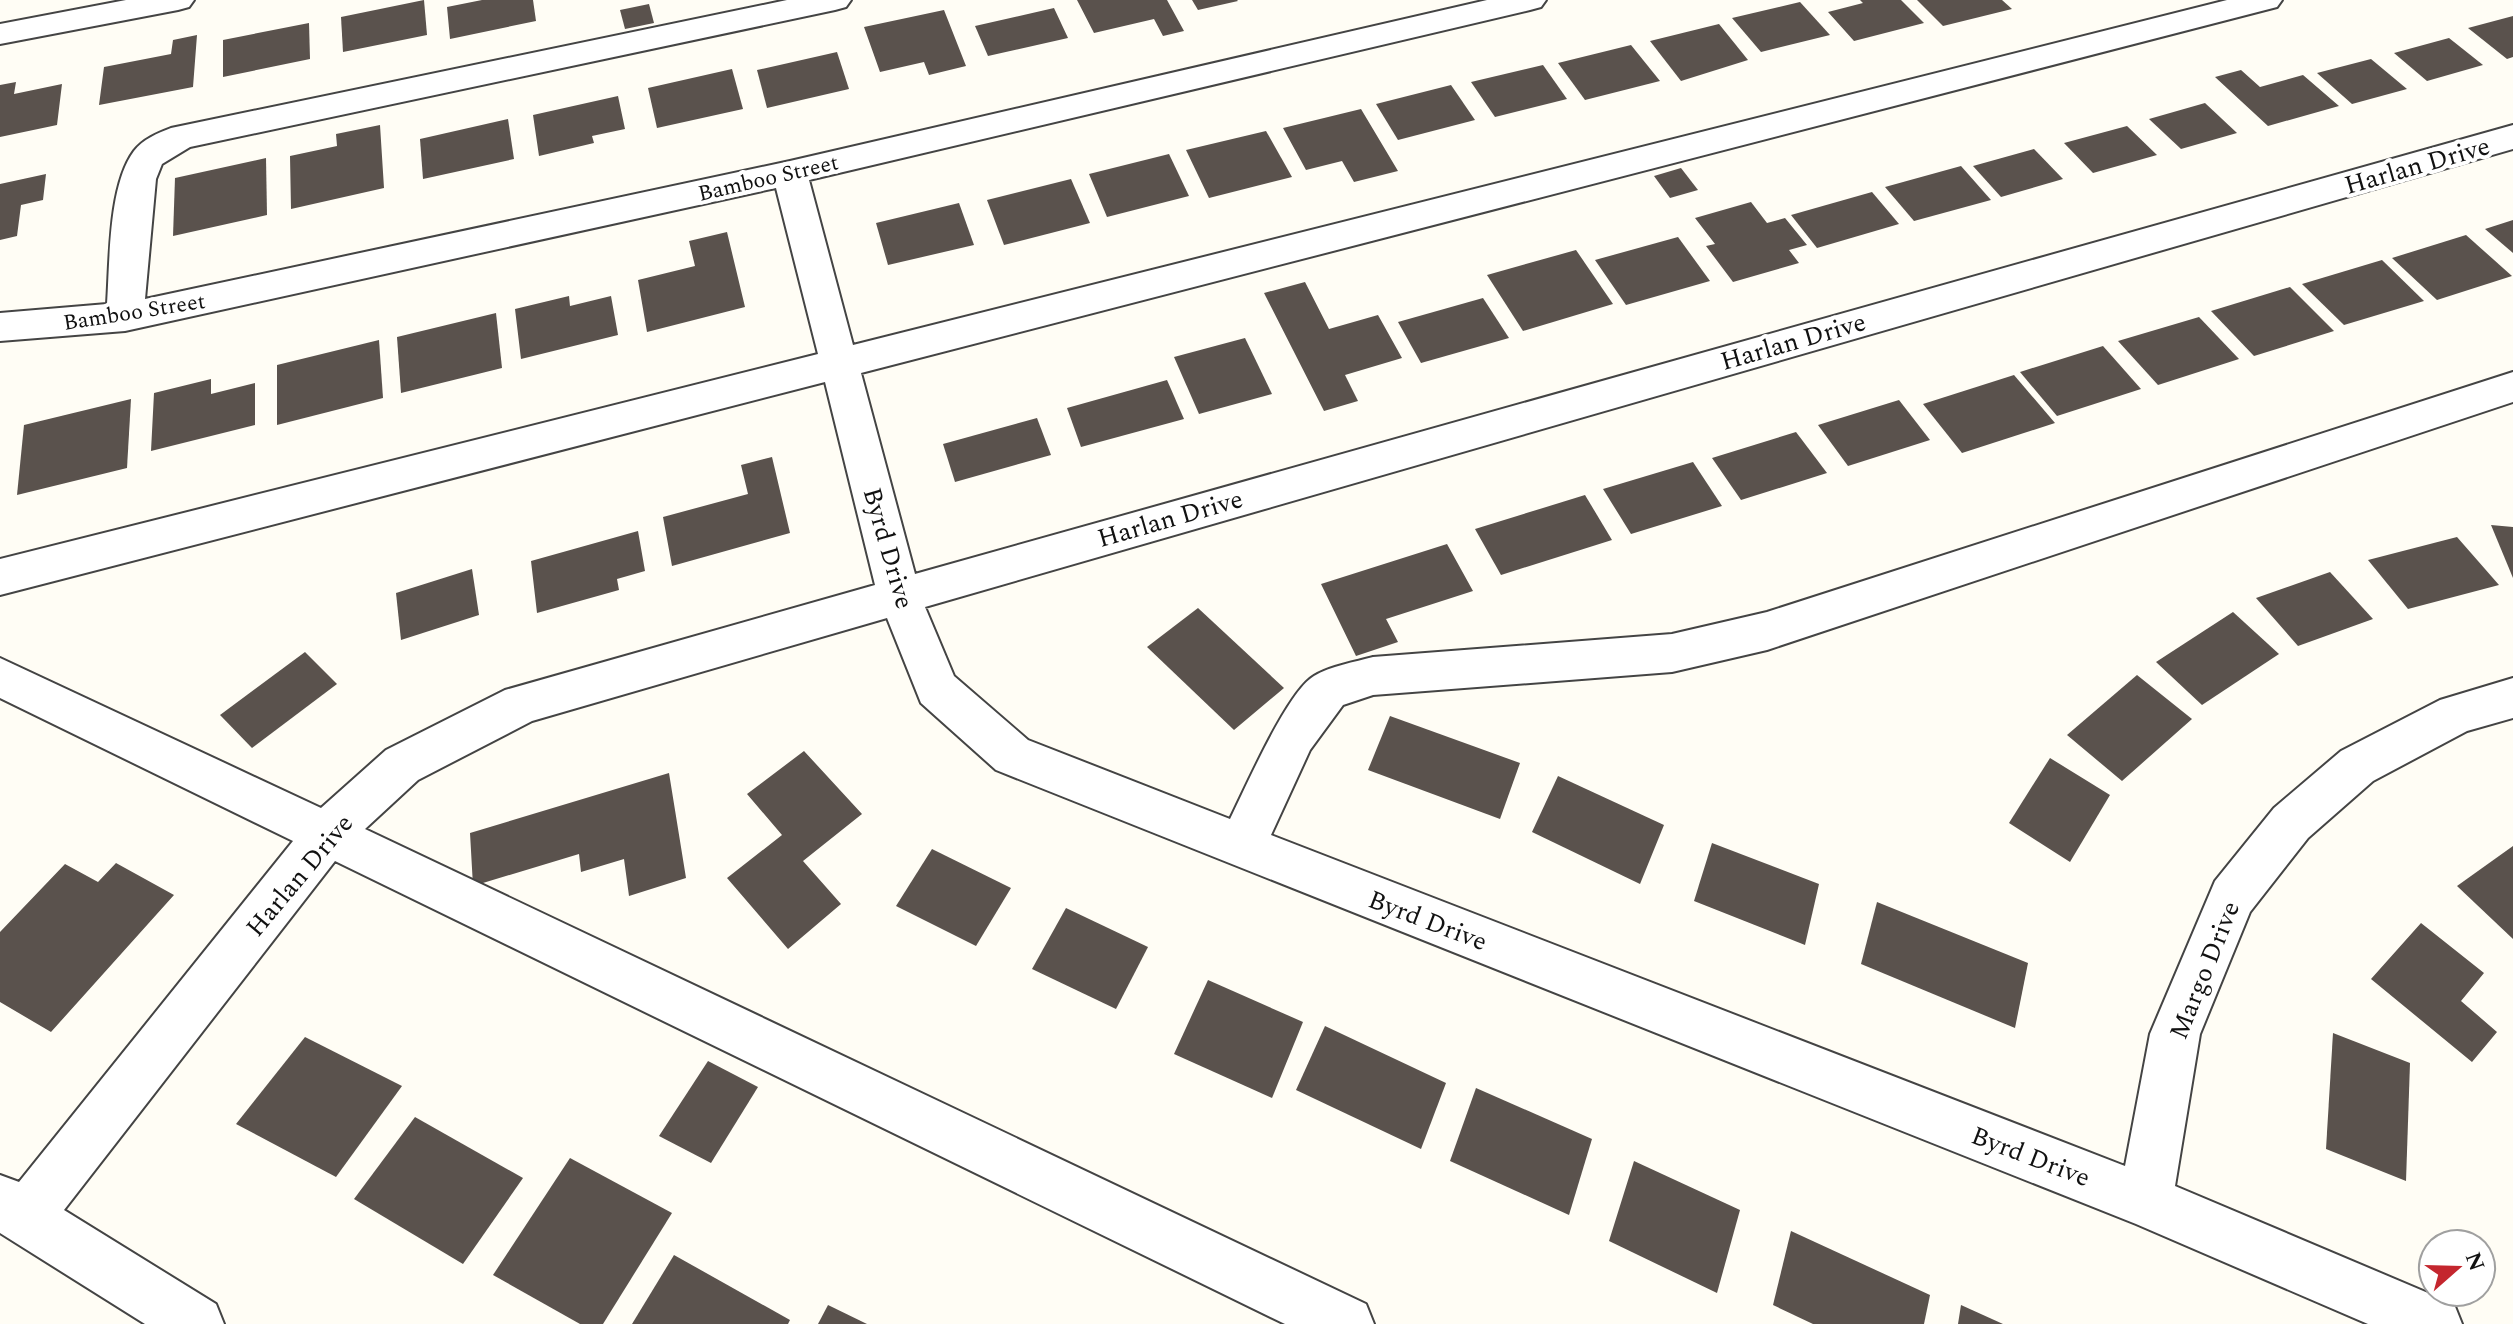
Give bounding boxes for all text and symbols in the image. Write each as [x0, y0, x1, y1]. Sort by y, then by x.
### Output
street label: Harlan Drive [2340, 126, 2495, 206]
street label: Bamboo Street [695, 146, 842, 211]
street label: Bamboo Street [61, 285, 208, 340]
street label: Harlan Drive [1716, 302, 1871, 382]
street label: Harlan Drive [1093, 479, 1248, 559]
street label: Byrd Drive [852, 483, 924, 614]
street label: Harlan Drive [236, 805, 363, 946]
street label: Byrd Drive [1362, 880, 1493, 962]
street label: Margo Drive [2159, 895, 2251, 1046]
street label: Byrd Drive [1965, 1116, 2096, 1198]
north arrow [2417, 1228, 2497, 1308]
text: N [2456, 1248, 2493, 1276]

